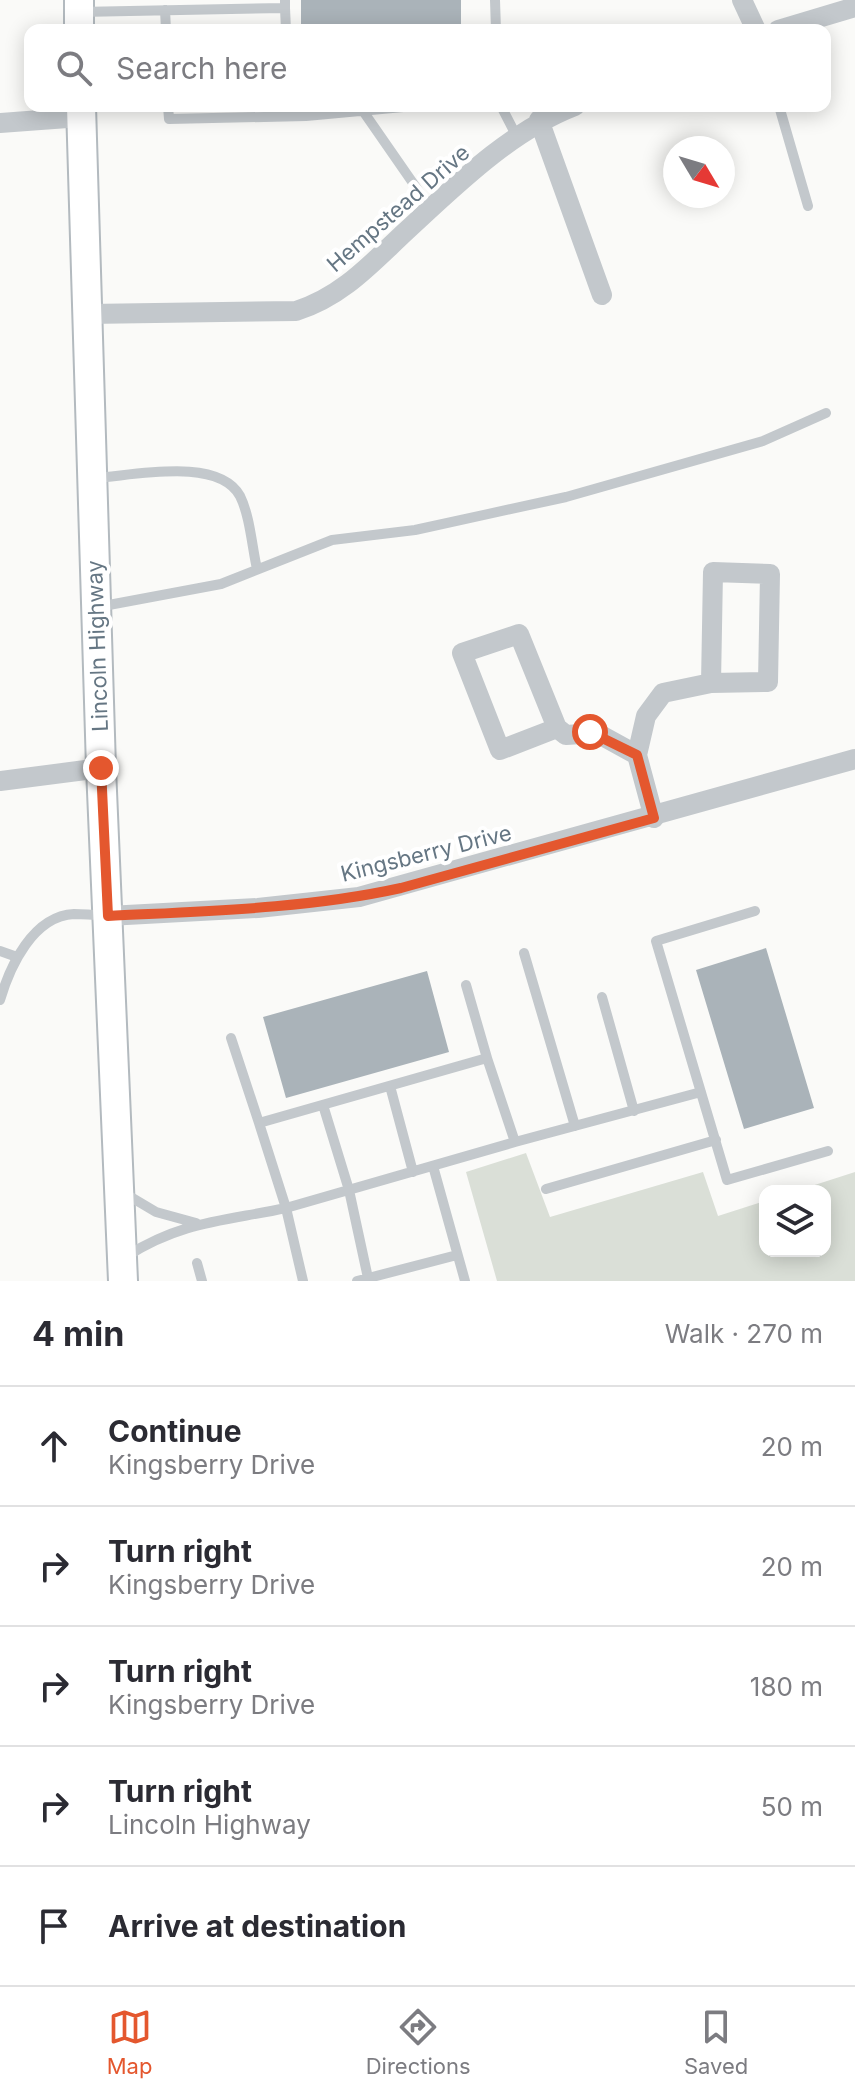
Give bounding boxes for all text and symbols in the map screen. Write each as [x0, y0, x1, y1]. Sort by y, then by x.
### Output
search box [24, 24, 831, 112]
icon: search [52, 46, 96, 90]
text: Search here [116, 50, 288, 86]
north arrow [663, 136, 735, 208]
street label: Hempstead Drive [321, 139, 475, 277]
street label: Lincoln Highway [81, 560, 113, 732]
route start [572, 714, 608, 750]
route end [83, 750, 119, 786]
street label: Kingsberry Drive [338, 819, 514, 887]
map controls [759, 1185, 831, 1257]
button: layers [759, 1185, 831, 1257]
text: 4 min [32, 1313, 124, 1354]
text: Walk · 270 m [665, 1318, 823, 1349]
text: Continue [108, 1413, 242, 1449]
icon: ahead [32, 1424, 76, 1468]
text: 20 m [761, 1431, 823, 1462]
text: Kingsberry Drive [108, 1449, 315, 1480]
text: Turn right [108, 1533, 252, 1569]
icon: right [32, 1544, 76, 1588]
text: 20 m [761, 1551, 823, 1582]
text: Kingsberry Drive [108, 1569, 315, 1600]
text: Turn right [108, 1653, 252, 1689]
icon: right [32, 1664, 76, 1708]
text: 180 m [750, 1671, 823, 1702]
text: Kingsberry Drive [108, 1689, 315, 1720]
text: Turn right [108, 1773, 252, 1809]
icon: right [32, 1784, 76, 1828]
text: 50 m [761, 1791, 823, 1822]
text: Lincoln Highway [108, 1809, 311, 1840]
icon: arrive [32, 1904, 76, 1948]
text: Arrive at destination [108, 1908, 406, 1944]
tab: Map [107, 2005, 152, 2079]
tab: Directions [366, 2005, 471, 2079]
tab: Saved [684, 2005, 748, 2079]

